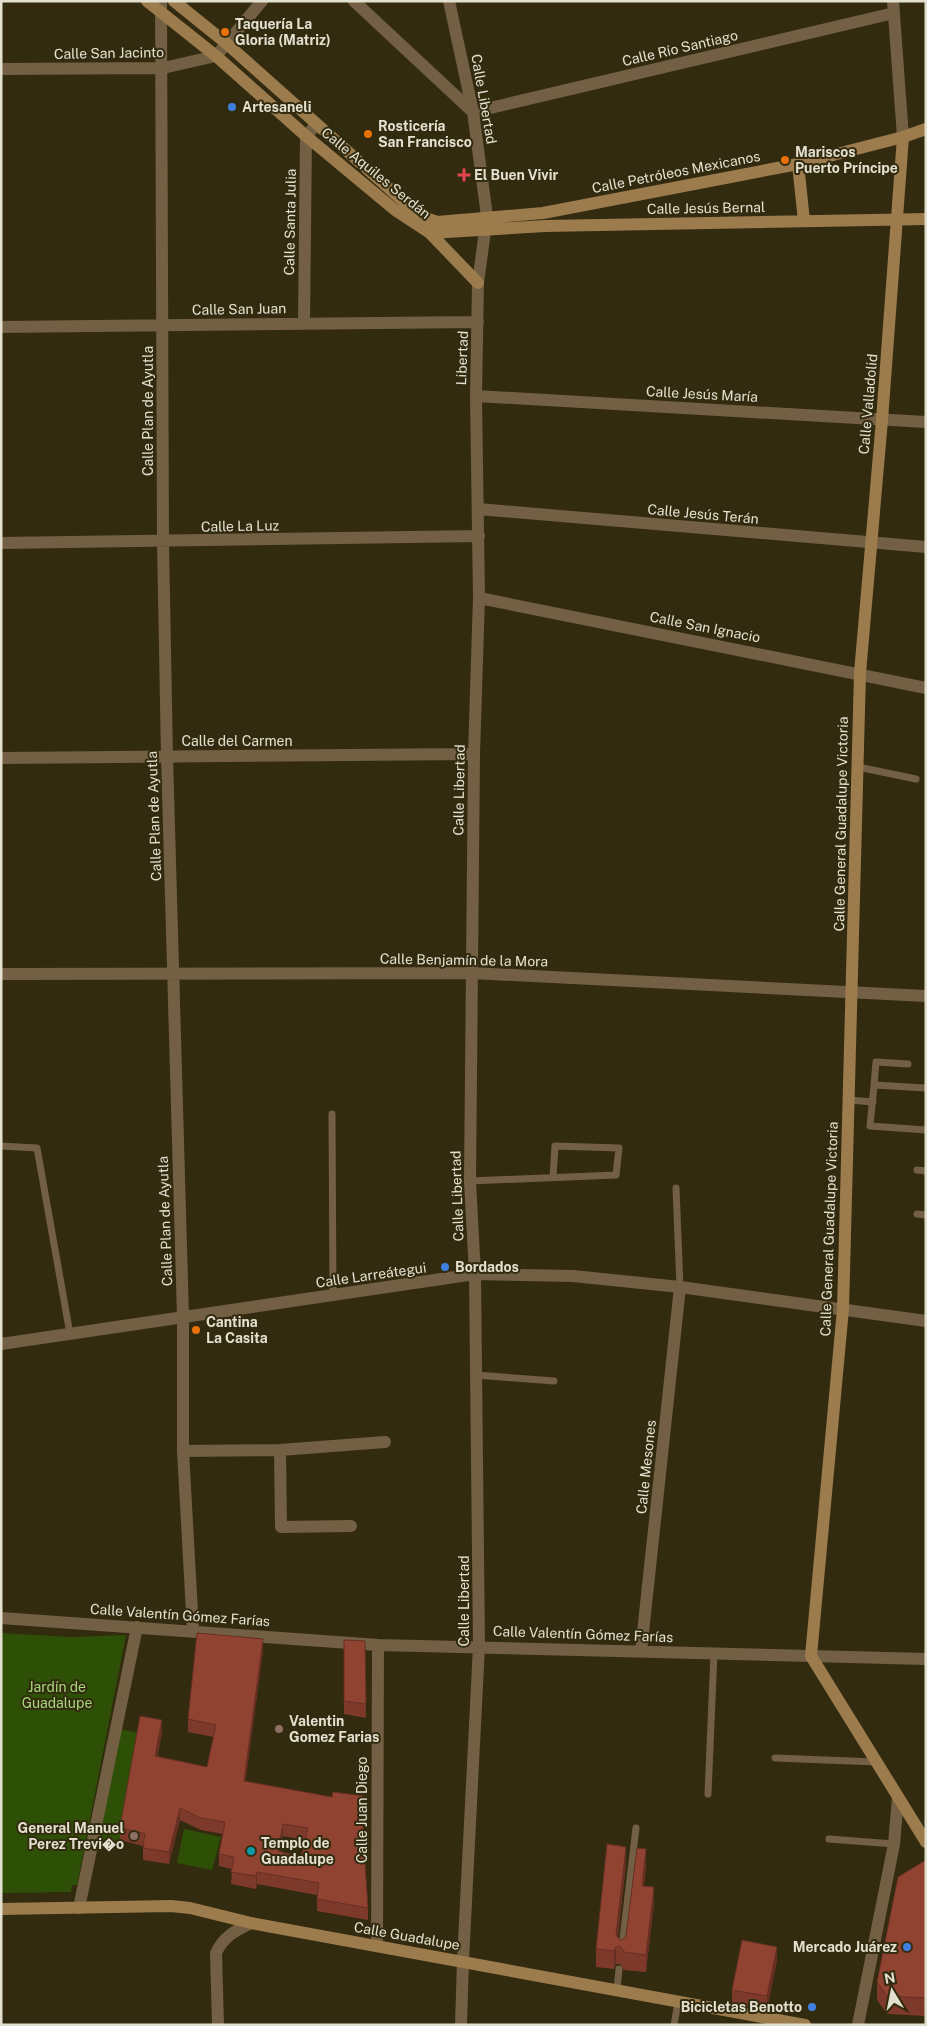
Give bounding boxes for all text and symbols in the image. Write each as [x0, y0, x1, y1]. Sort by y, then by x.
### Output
place label: Taquería La Gloria (Matriz) [235, 16, 331, 48]
marker: Taquería La Gloria (Matriz) [219, 26, 231, 38]
street label: Calle Río Santiago [621, 27, 740, 69]
street label: Calle San Jacinto [54, 44, 164, 62]
street label: Calle Libertad [468, 53, 500, 145]
place label: Artesaneli [242, 99, 312, 115]
marker: Artesaneli [226, 101, 238, 113]
place label: Rosticería San Francisco [378, 118, 472, 150]
street label: Calle Aquiles Serdán [318, 124, 434, 222]
marker: Rosticería San Francisco [362, 128, 374, 140]
place label: Mariscos Puerto Príncipe [795, 144, 898, 176]
street label: Calle Petróleos Mexicanos [590, 148, 762, 196]
marker: Mariscos Puerto Príncipe [779, 154, 791, 166]
place label: El Buen Vivir [474, 167, 558, 183]
street label: Calle Santa Julia [281, 168, 299, 276]
marker: El Buen Vivir [458, 169, 470, 181]
street label: Calle Jesús Bernal [647, 199, 765, 217]
street label: Calle San Juan [192, 300, 286, 318]
street label: Libertad [453, 330, 471, 386]
street label: Calle Plan de Ayutla [140, 346, 156, 476]
street label: Calle Valladolid [856, 353, 880, 455]
street label: Calle Jesús María [646, 383, 758, 405]
street label: Calle Jesús Terán [647, 501, 759, 527]
street label: Calle La Luz [201, 517, 280, 535]
street label: Calle San Ignacio [648, 608, 762, 646]
street label: Calle General Guadalupe Victoria [831, 716, 851, 932]
street label: Calle del Carmen [181, 733, 293, 749]
street label: Calle Libertad [450, 744, 468, 836]
street label: Calle Plan de Ayutla [144, 751, 164, 881]
street label: Calle Benjamín de la Mora [380, 951, 548, 969]
street label: Calle General Guadalupe Victoria [817, 1121, 841, 1337]
street label: Calle Libertad [447, 1150, 467, 1242]
street label: Calle Plan de Ayutla [155, 1156, 175, 1286]
street label: Calle Larreátegui [315, 1259, 427, 1291]
place label: Bordados [455, 1259, 519, 1275]
marker: Bordados [439, 1261, 451, 1273]
place label: Cantina La Casita [206, 1314, 268, 1346]
marker: Cantina La Casita [190, 1324, 202, 1336]
street label: Calle Mesones [633, 1419, 659, 1515]
street label: Calle Libertad [456, 1555, 472, 1647]
street label: Calle Valentín Gómez Farías [89, 1601, 271, 1629]
street label: Calle Valentín Gómez Farías [493, 1623, 673, 1645]
park label: Jardín de Guadalupe [22, 1679, 92, 1711]
place label: Valentin Gomez Farias [289, 1713, 379, 1745]
marker: Valentin Gomez Farias [273, 1723, 285, 1735]
street label: Calle Juan Diego [354, 1757, 370, 1863]
place label: General Manuel Perez Trevi�o [18, 1820, 124, 1852]
marker: General Manuel Perez Trevi�o [128, 1830, 140, 1842]
place label: Templo de Guadalupe [261, 1835, 334, 1867]
marker: Templo de Guadalupe [245, 1845, 257, 1857]
street label: Calle Guadalupe [353, 1919, 461, 1953]
place label: Mercado Juárez [793, 1939, 897, 1955]
marker: Mercado Juárez [901, 1941, 913, 1953]
north arrow [867, 1966, 917, 2016]
text: N [883, 1969, 897, 1987]
place label: Bicicletas Benotto [681, 1999, 802, 2015]
marker: Bicicletas Benotto [806, 2001, 818, 2013]

